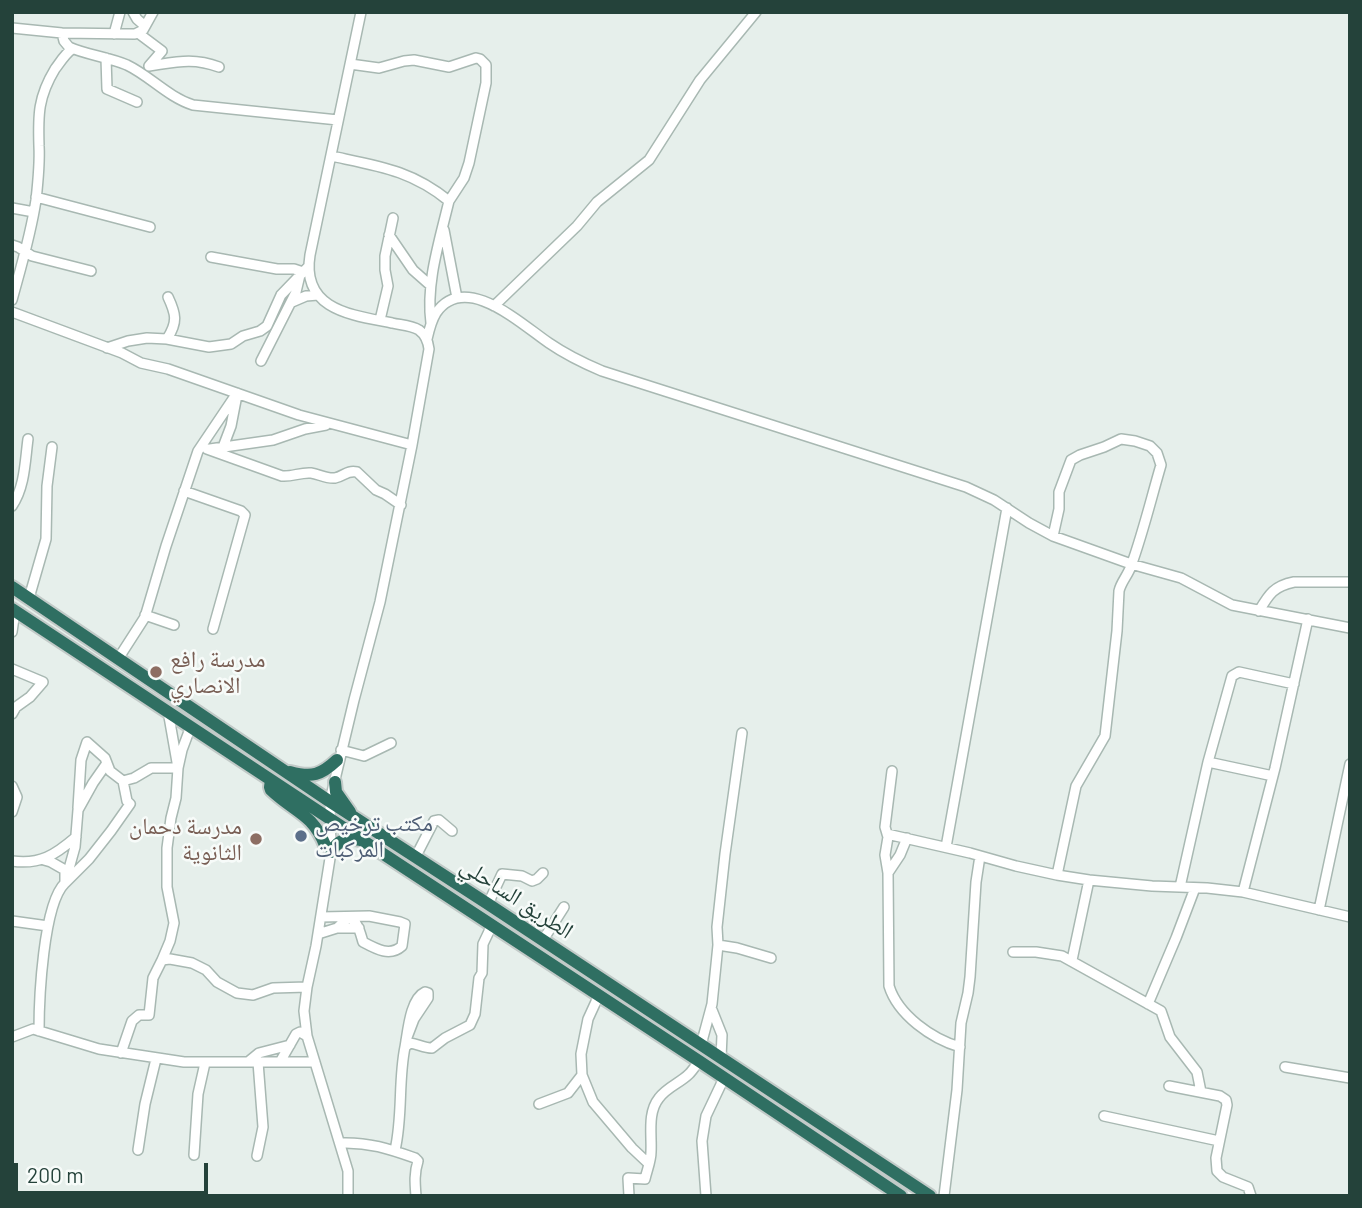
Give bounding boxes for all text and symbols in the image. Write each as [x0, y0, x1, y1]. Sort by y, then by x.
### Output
place label: مدرسة رافع الانصاري [170, 645, 265, 699]
marker: مدرسة رافع الانصاري [148, 664, 164, 680]
place label: مكتب ترخيص المركبات [315, 809, 433, 863]
place label: مدرسة دحمان الثانوية [129, 812, 242, 866]
marker: مكتب ترخيص المركبات [293, 828, 309, 844]
marker: مدرسة دحمان الثانوية [248, 831, 264, 847]
street label: الطريق الساحلي [455, 851, 579, 945]
scale bar [18, 1148, 212, 1192]
text: 200 m [27, 1162, 84, 1187]

